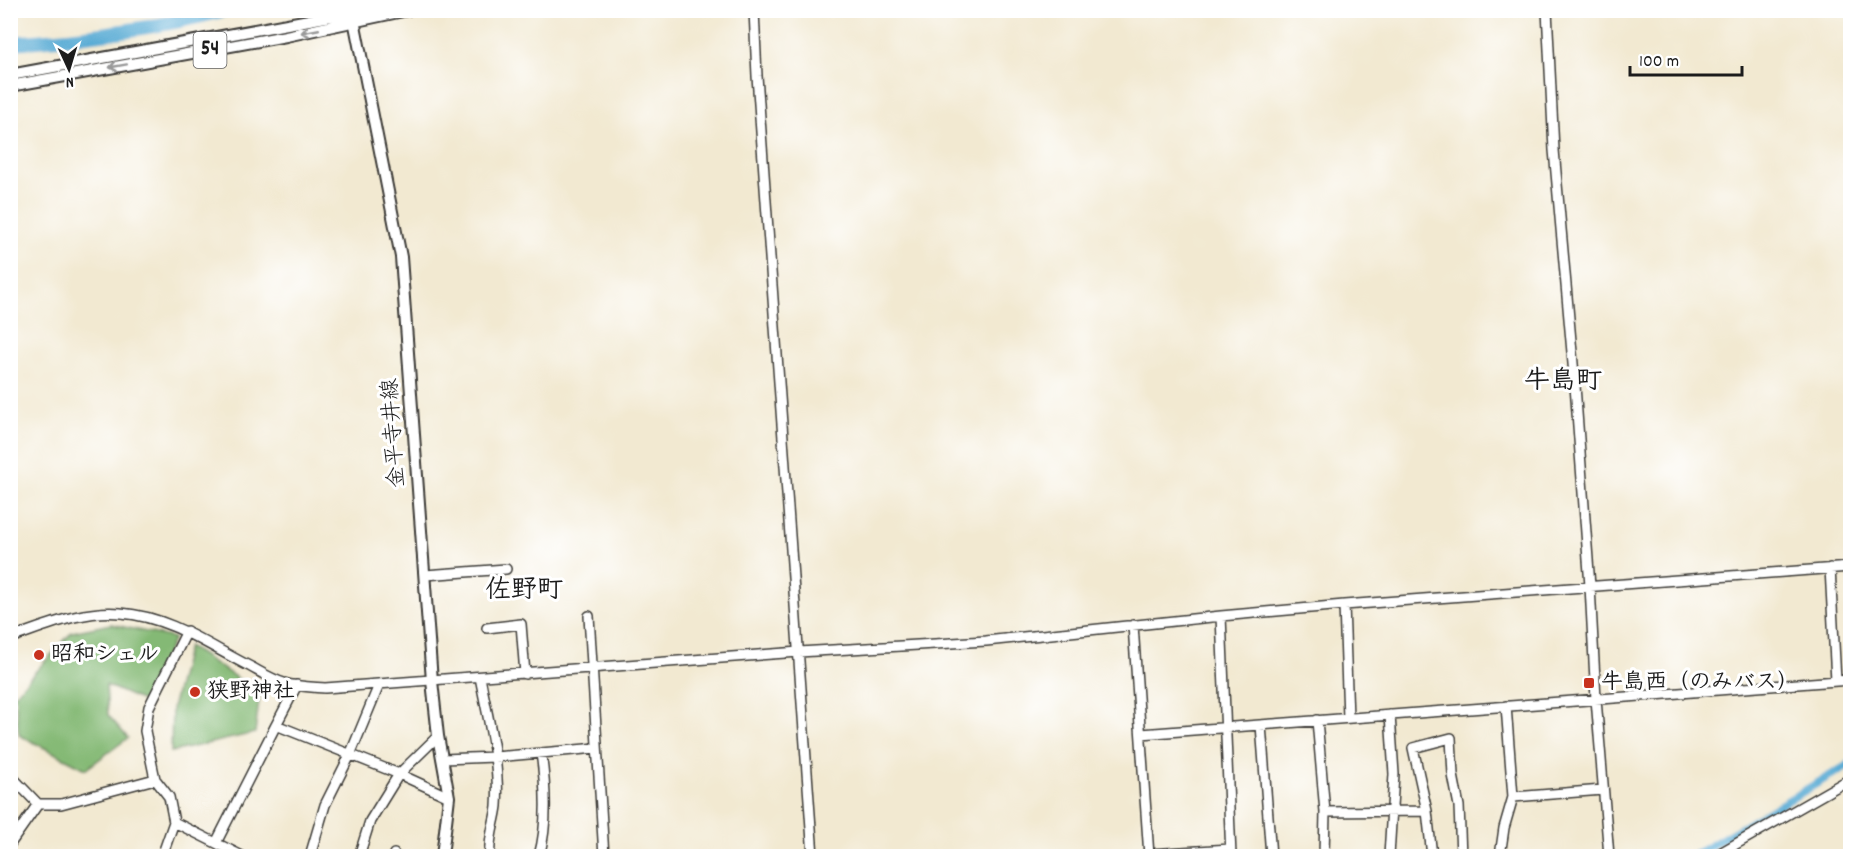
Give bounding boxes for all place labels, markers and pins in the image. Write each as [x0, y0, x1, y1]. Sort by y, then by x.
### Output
place label: 昭和シェル [51, 640, 159, 671]
marker: 昭和シェル [32, 648, 46, 662]
place label: 牛島西（のみバス） [1601, 668, 1799, 699]
marker: 牛島西（のみバス） [1582, 676, 1596, 690]
place label: 狭野神社 [207, 677, 295, 708]
marker: 狭野神社 [188, 685, 202, 699]

